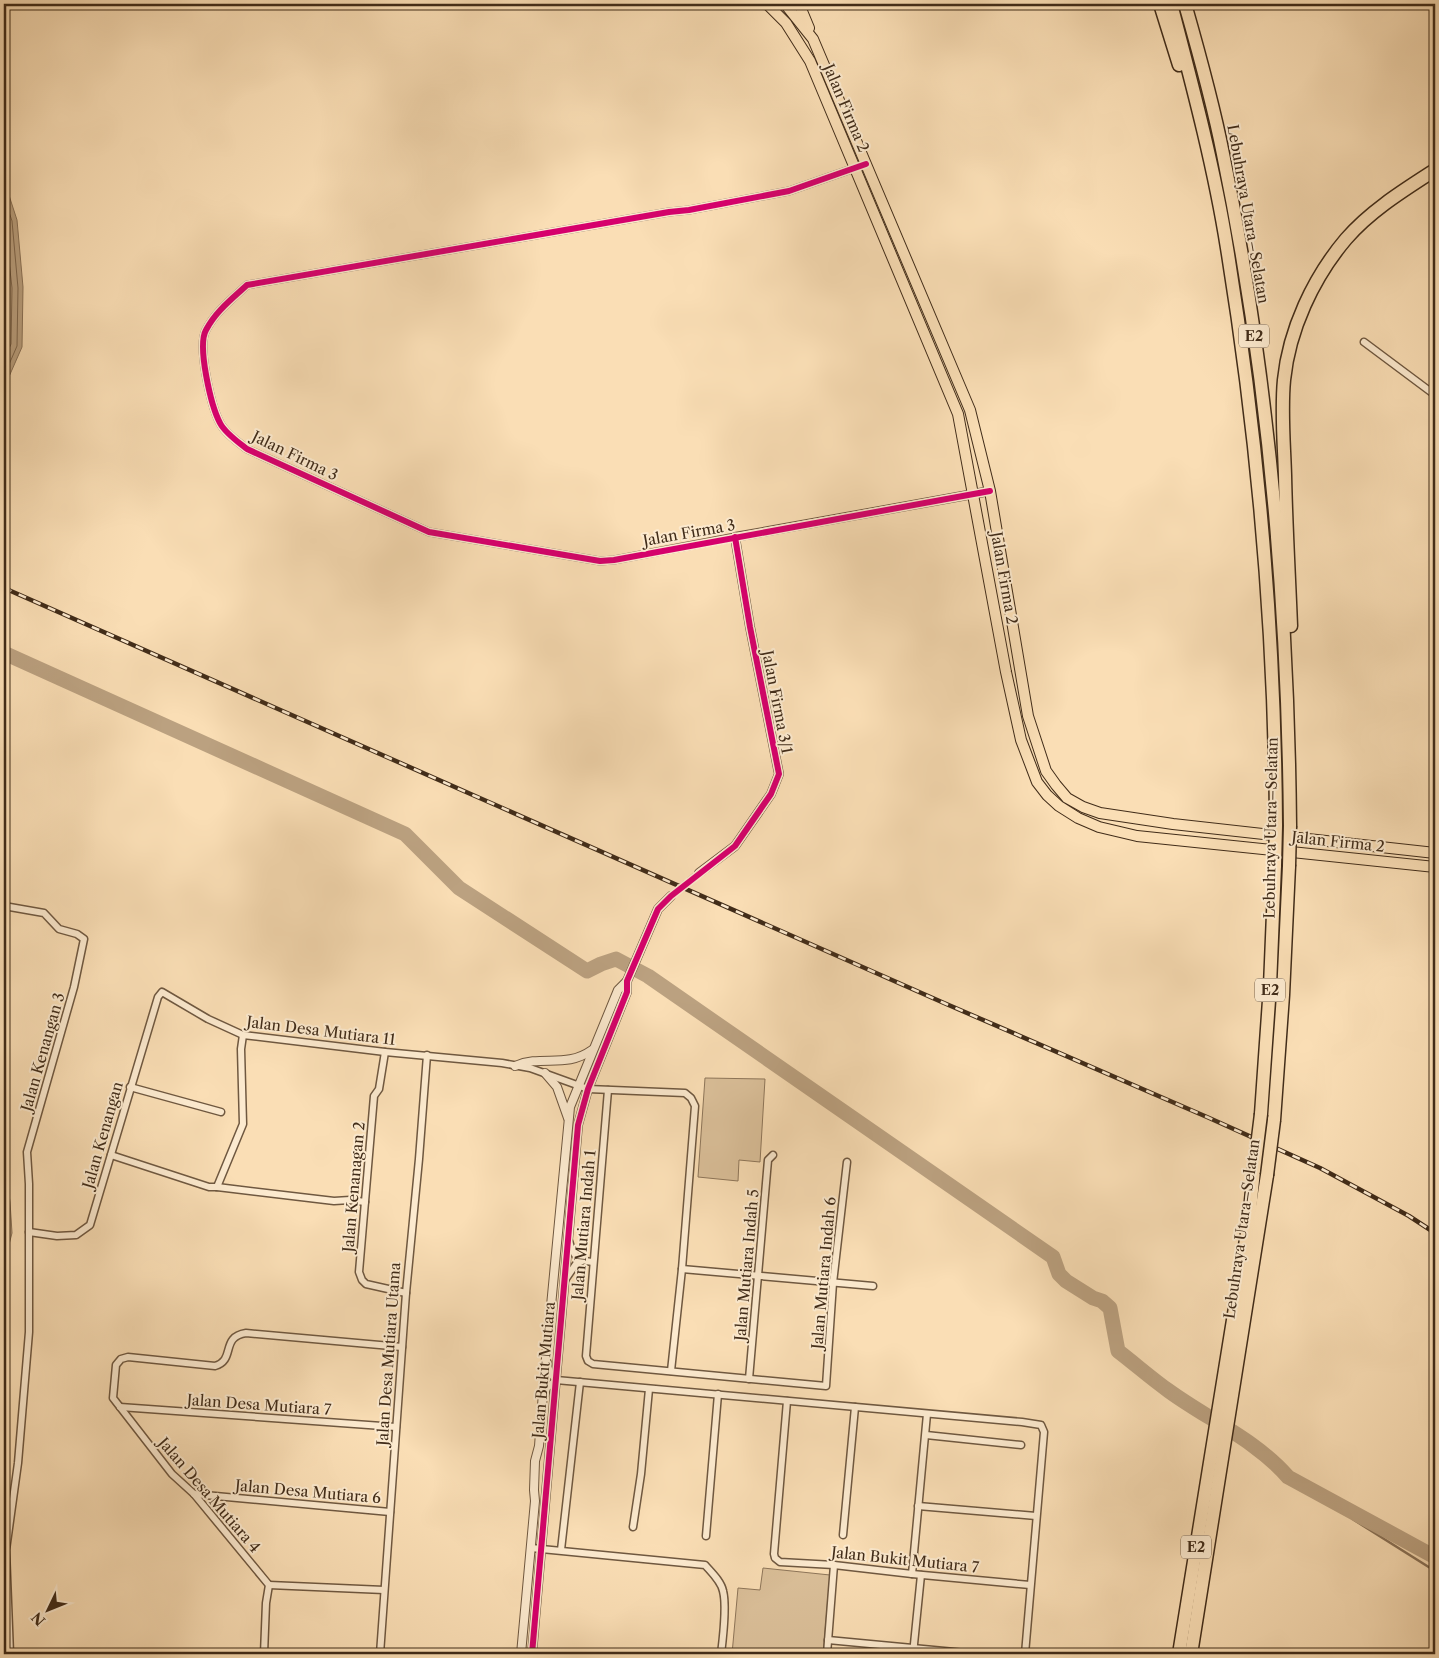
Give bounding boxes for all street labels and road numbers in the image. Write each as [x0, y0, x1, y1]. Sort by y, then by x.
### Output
street label: Jalan Firma 2 [819, 59, 874, 155]
street label: Lebuhraya Utara–Selatan [1223, 123, 1274, 306]
road number: E2 [1239, 324, 1269, 348]
street label: Jalan Firma 3 [247, 426, 341, 485]
street label: Jalan Firma 3 [639, 515, 737, 550]
street label: Jalan Firma 2 [987, 528, 1022, 626]
street label: Jalan Firma 3/1 [758, 647, 797, 756]
street label: Lebuhraya Utara–Selatan [1259, 737, 1282, 919]
street label: Jalan Firma 2 [1288, 827, 1386, 856]
road number: E2 [1255, 978, 1285, 1002]
street label: Jalan Kenangan 3 [16, 990, 69, 1115]
street label: Jalan Desa Mutiara 11 [243, 1012, 397, 1049]
street label: Jalan Kenangan [78, 1079, 127, 1192]
street label: Jalan Kenanagan 2 [338, 1121, 369, 1255]
street label: Lebuhraya Utara–Selatan [1219, 1137, 1264, 1320]
street label: Jalan Mutiara Indah 1 [567, 1149, 600, 1303]
street label: Jalan Mutiara Indah 5 [730, 1188, 763, 1344]
street label: Jalan Mutiara Indah 6 [807, 1196, 840, 1352]
street label: Jalan Desa Mutiara Utama [372, 1262, 404, 1448]
street label: Jalan Bukit Mutiara [528, 1301, 559, 1441]
street label: Jalan Desa Mutiara 7 [184, 1390, 333, 1419]
street label: Jalan Desa Mutiara 4 [153, 1432, 264, 1556]
street label: Jalan Desa Mutiara 6 [232, 1475, 382, 1507]
road number: E2 [1181, 1535, 1211, 1558]
street label: Jalan Bukit Mutiara 7 [828, 1542, 980, 1577]

